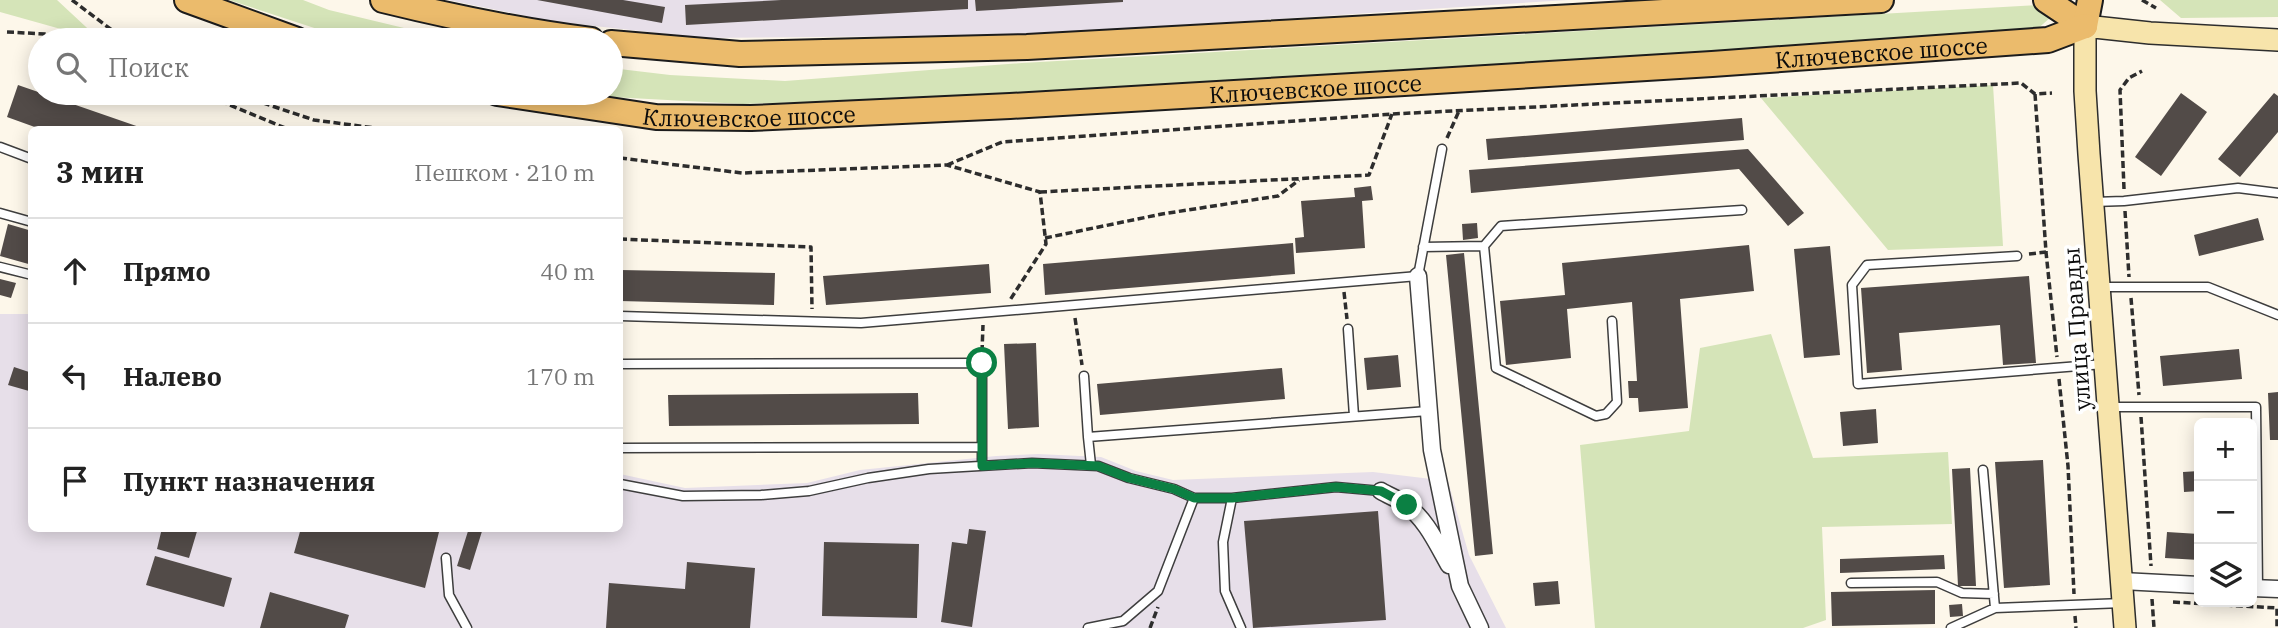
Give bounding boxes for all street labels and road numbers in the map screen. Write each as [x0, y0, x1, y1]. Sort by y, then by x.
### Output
street label: Ключевское шоссе [1774, 29, 1989, 74]
street label: Ключевское шоссе [1208, 67, 1423, 109]
street label: Ключевское шоссе [641, 98, 856, 133]
street label: улица Правды [2055, 246, 2097, 412]

